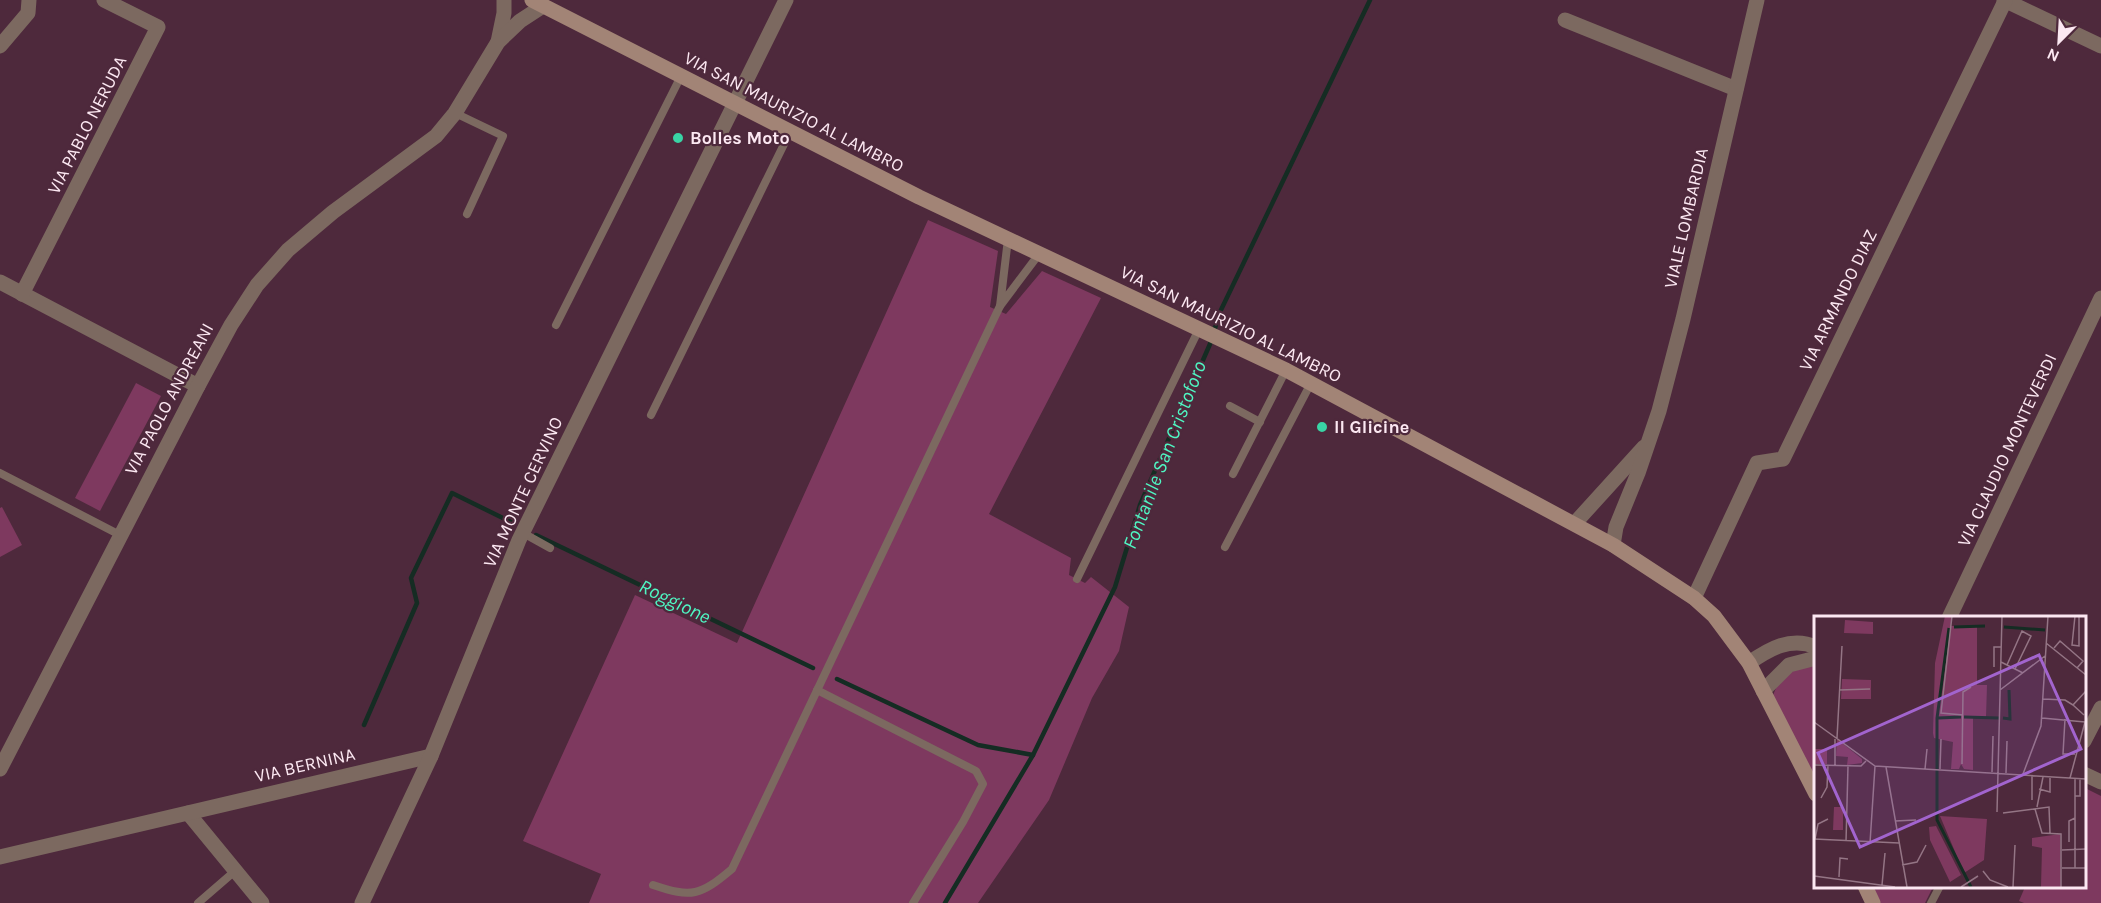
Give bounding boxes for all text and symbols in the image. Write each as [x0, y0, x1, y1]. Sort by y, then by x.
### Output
north arrow [2029, 12, 2089, 72]
text: N [2044, 44, 2062, 66]
street label: VIA SAN MAURIZIO AL LAMBRO [681, 47, 907, 177]
street label: VIA PABLO NERUDA [43, 52, 131, 198]
place label: Bolles Moto [690, 127, 790, 149]
marker: Bolles Moto [671, 131, 685, 145]
street label: VIALE LOMBARDIA [1659, 146, 1713, 290]
street label: VIA ARMANDO DIAZ [1794, 226, 1882, 374]
street label: VIA SAN MAURIZIO AL LAMBRO [1117, 261, 1345, 387]
street label: VIA PAOLO ANDREANI [120, 319, 218, 479]
street label: VIA CLAUDIO MONTEVERDI [1953, 350, 2061, 550]
water label: Fontanile San Cristoforo [1118, 358, 1211, 552]
street label: VIA MONTE CERVINO [478, 413, 568, 571]
place label: Il Glicine [1334, 416, 1409, 438]
marker: Il Glicine [1315, 420, 1329, 434]
water label: Roggione [635, 574, 714, 629]
inset map [1814, 616, 2086, 888]
street label: VIA BERNINA [253, 743, 357, 787]

